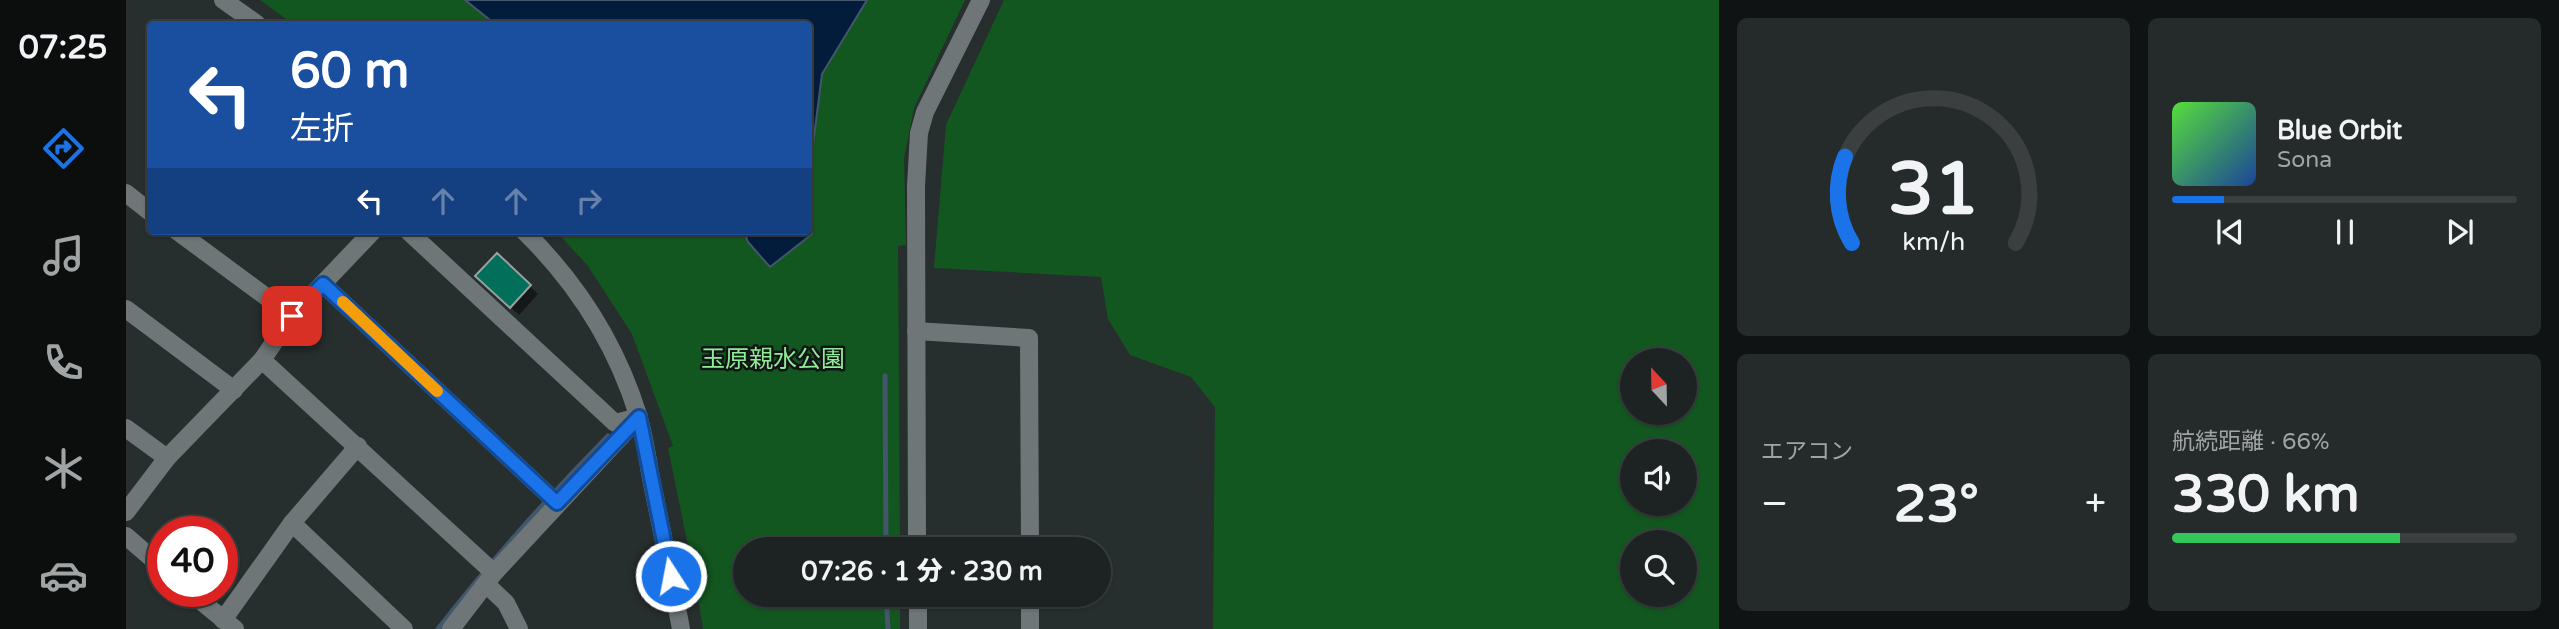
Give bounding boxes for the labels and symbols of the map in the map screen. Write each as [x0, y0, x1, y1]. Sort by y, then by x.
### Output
pin [262, 286, 322, 346]
park label: 玉原親水公園 [701, 345, 845, 374]
north arrow [1620, 348, 1698, 425]
speed limit sign: 40 [147, 516, 238, 607]
position arrow [634, 539, 708, 613]

